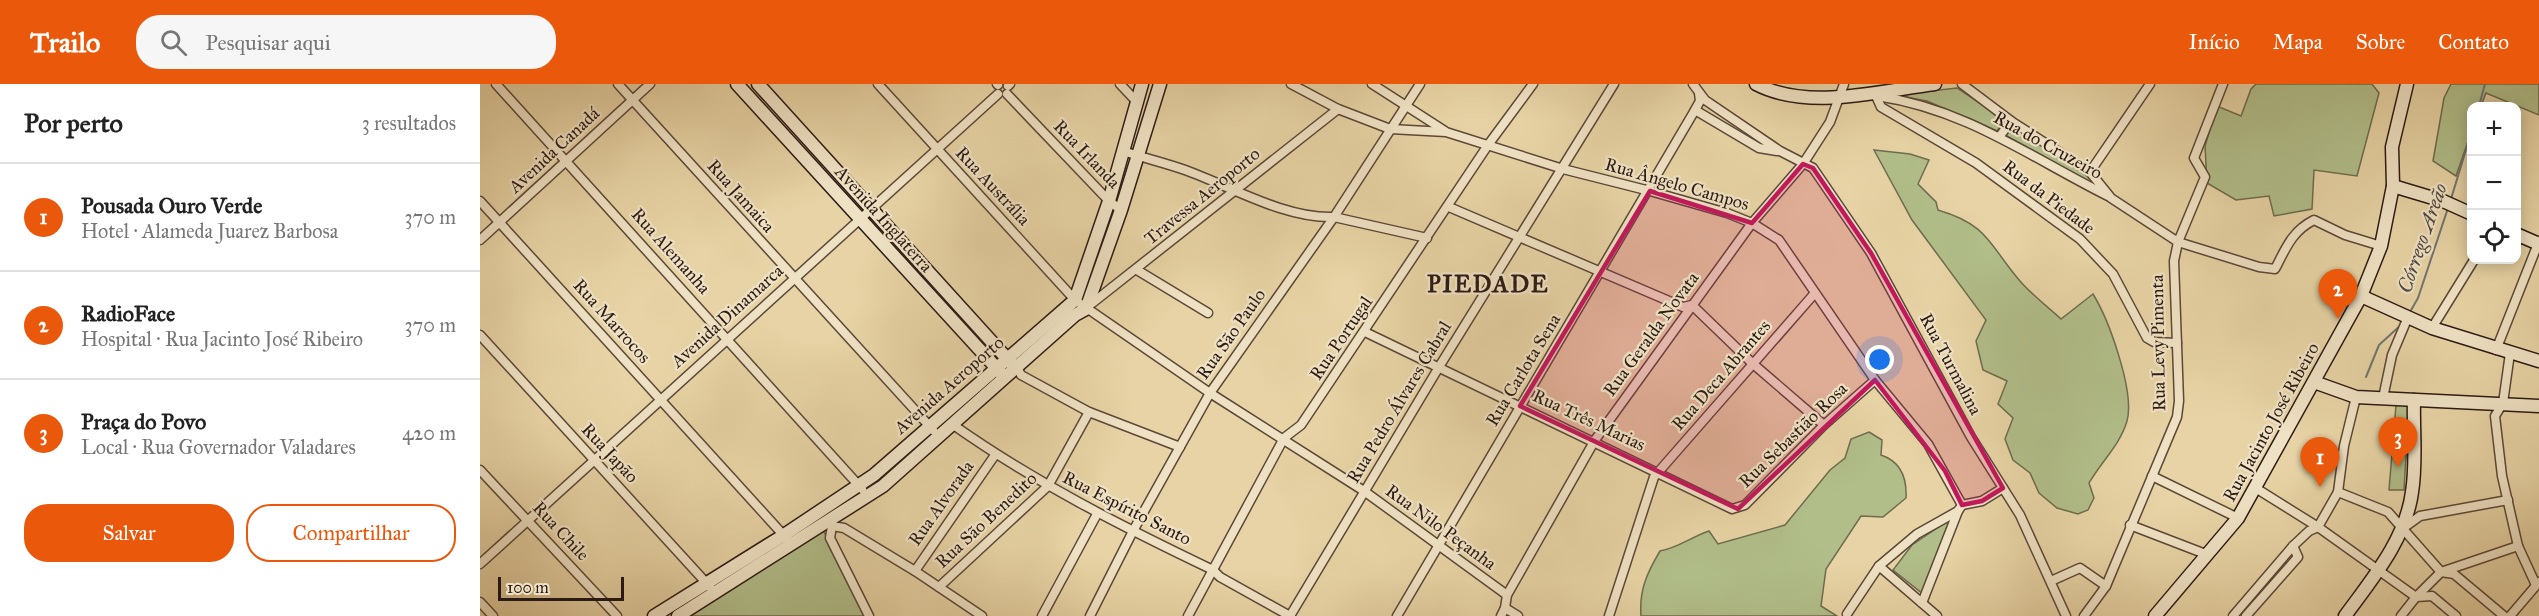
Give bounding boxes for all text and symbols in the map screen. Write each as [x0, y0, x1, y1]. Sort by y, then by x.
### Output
search box [136, 15, 556, 69]
text: Trailo [30, 25, 100, 60]
icon: search [157, 26, 190, 59]
text: Pesquisar aqui [205, 29, 331, 56]
text: Início [2189, 29, 2240, 55]
text: Mapa [2273, 29, 2323, 55]
text: Sobre [2356, 29, 2405, 55]
text: Contato [2438, 29, 2509, 55]
street label: Avenida Canadá [503, 102, 604, 198]
map controls [2467, 102, 2521, 264]
button: + [2467, 102, 2521, 156]
street label: Rua do Cruzeiro [1990, 106, 2106, 184]
text: Por perto [24, 107, 123, 139]
text: 3 resultados [362, 111, 456, 135]
street label: Rua Irlanda [1049, 115, 1125, 193]
street label: Rua Austrália [951, 142, 1035, 230]
street label: Travessa Aeroporto [1140, 143, 1264, 249]
street label: Rua Ângelo Campos [1602, 152, 1752, 216]
street label: Rua Jamaica [702, 155, 780, 238]
street label: Rua da Piedade [1998, 155, 2100, 239]
button: − [2467, 156, 2521, 210]
street label: Avenida Inglaterra [829, 160, 938, 278]
water label: Córrego Areão [2392, 180, 2452, 296]
text: Pousada Ouro Verde [81, 192, 262, 219]
street label: Rua Alemanha [627, 203, 716, 299]
text: 1 [40, 205, 47, 229]
text: 370 m [405, 205, 456, 229]
button: locate [2467, 210, 2521, 264]
text: Hotel · Alameda Juarez Barbosa [81, 219, 338, 243]
street label: Avenida Dinamarca [666, 260, 788, 373]
street label: Rua Geralda Novata [1599, 267, 1704, 400]
district label: PIEDADE [1427, 269, 1549, 299]
pin: 2 [2318, 270, 2358, 319]
street label: Rua Marrocos [568, 274, 656, 368]
street label: Rua Levy Pimenta [2146, 274, 2170, 412]
street label: Rua São Paulo [1192, 284, 1270, 384]
street label: Rua Portugal [1305, 292, 1378, 385]
text: RadioFace [81, 300, 175, 327]
street label: Rua Turmalina [1915, 309, 1987, 419]
street label: Rua Carlota Sena [1481, 310, 1565, 430]
text: 2 [39, 313, 48, 337]
text: 370 m [405, 313, 456, 337]
street label: Rua Deca Abrantes [1667, 315, 1775, 435]
street label: Rua Pedro Álvares Cabral [1340, 316, 1456, 487]
text: Hospital · Rua Jacinto José Ribeiro [81, 327, 363, 351]
street label: Avenida Aeroporto [889, 331, 1008, 439]
street label: Rua Jacinto José Ribeiro [2218, 339, 2325, 506]
your location [1865, 345, 1894, 374]
street label: Rua Sebastião Rosa [1734, 377, 1852, 492]
street label: Rua Três Marias [1529, 384, 1649, 456]
text: Praça do Povo [81, 408, 206, 435]
street label: Rua Japão [576, 418, 643, 488]
pin: 3 [2378, 418, 2418, 467]
text: 3 [40, 421, 48, 445]
text: 420 m [402, 421, 456, 445]
text: Local · Rua Governador Valadares [81, 435, 356, 459]
pin: 1 [2300, 438, 2340, 487]
street label: Rua Alvorada [904, 456, 979, 550]
street label: Rua Espírito Santo [1059, 466, 1195, 550]
street label: Rua São Benedito [931, 467, 1041, 573]
street label: Rua Nilo Peçanha [1381, 479, 1501, 575]
street label: Rua Chile [528, 497, 594, 565]
button: Salvar [24, 504, 234, 562]
button: Compartilhar [246, 504, 456, 562]
scale bar [498, 574, 624, 602]
text: 100 m [507, 578, 549, 597]

